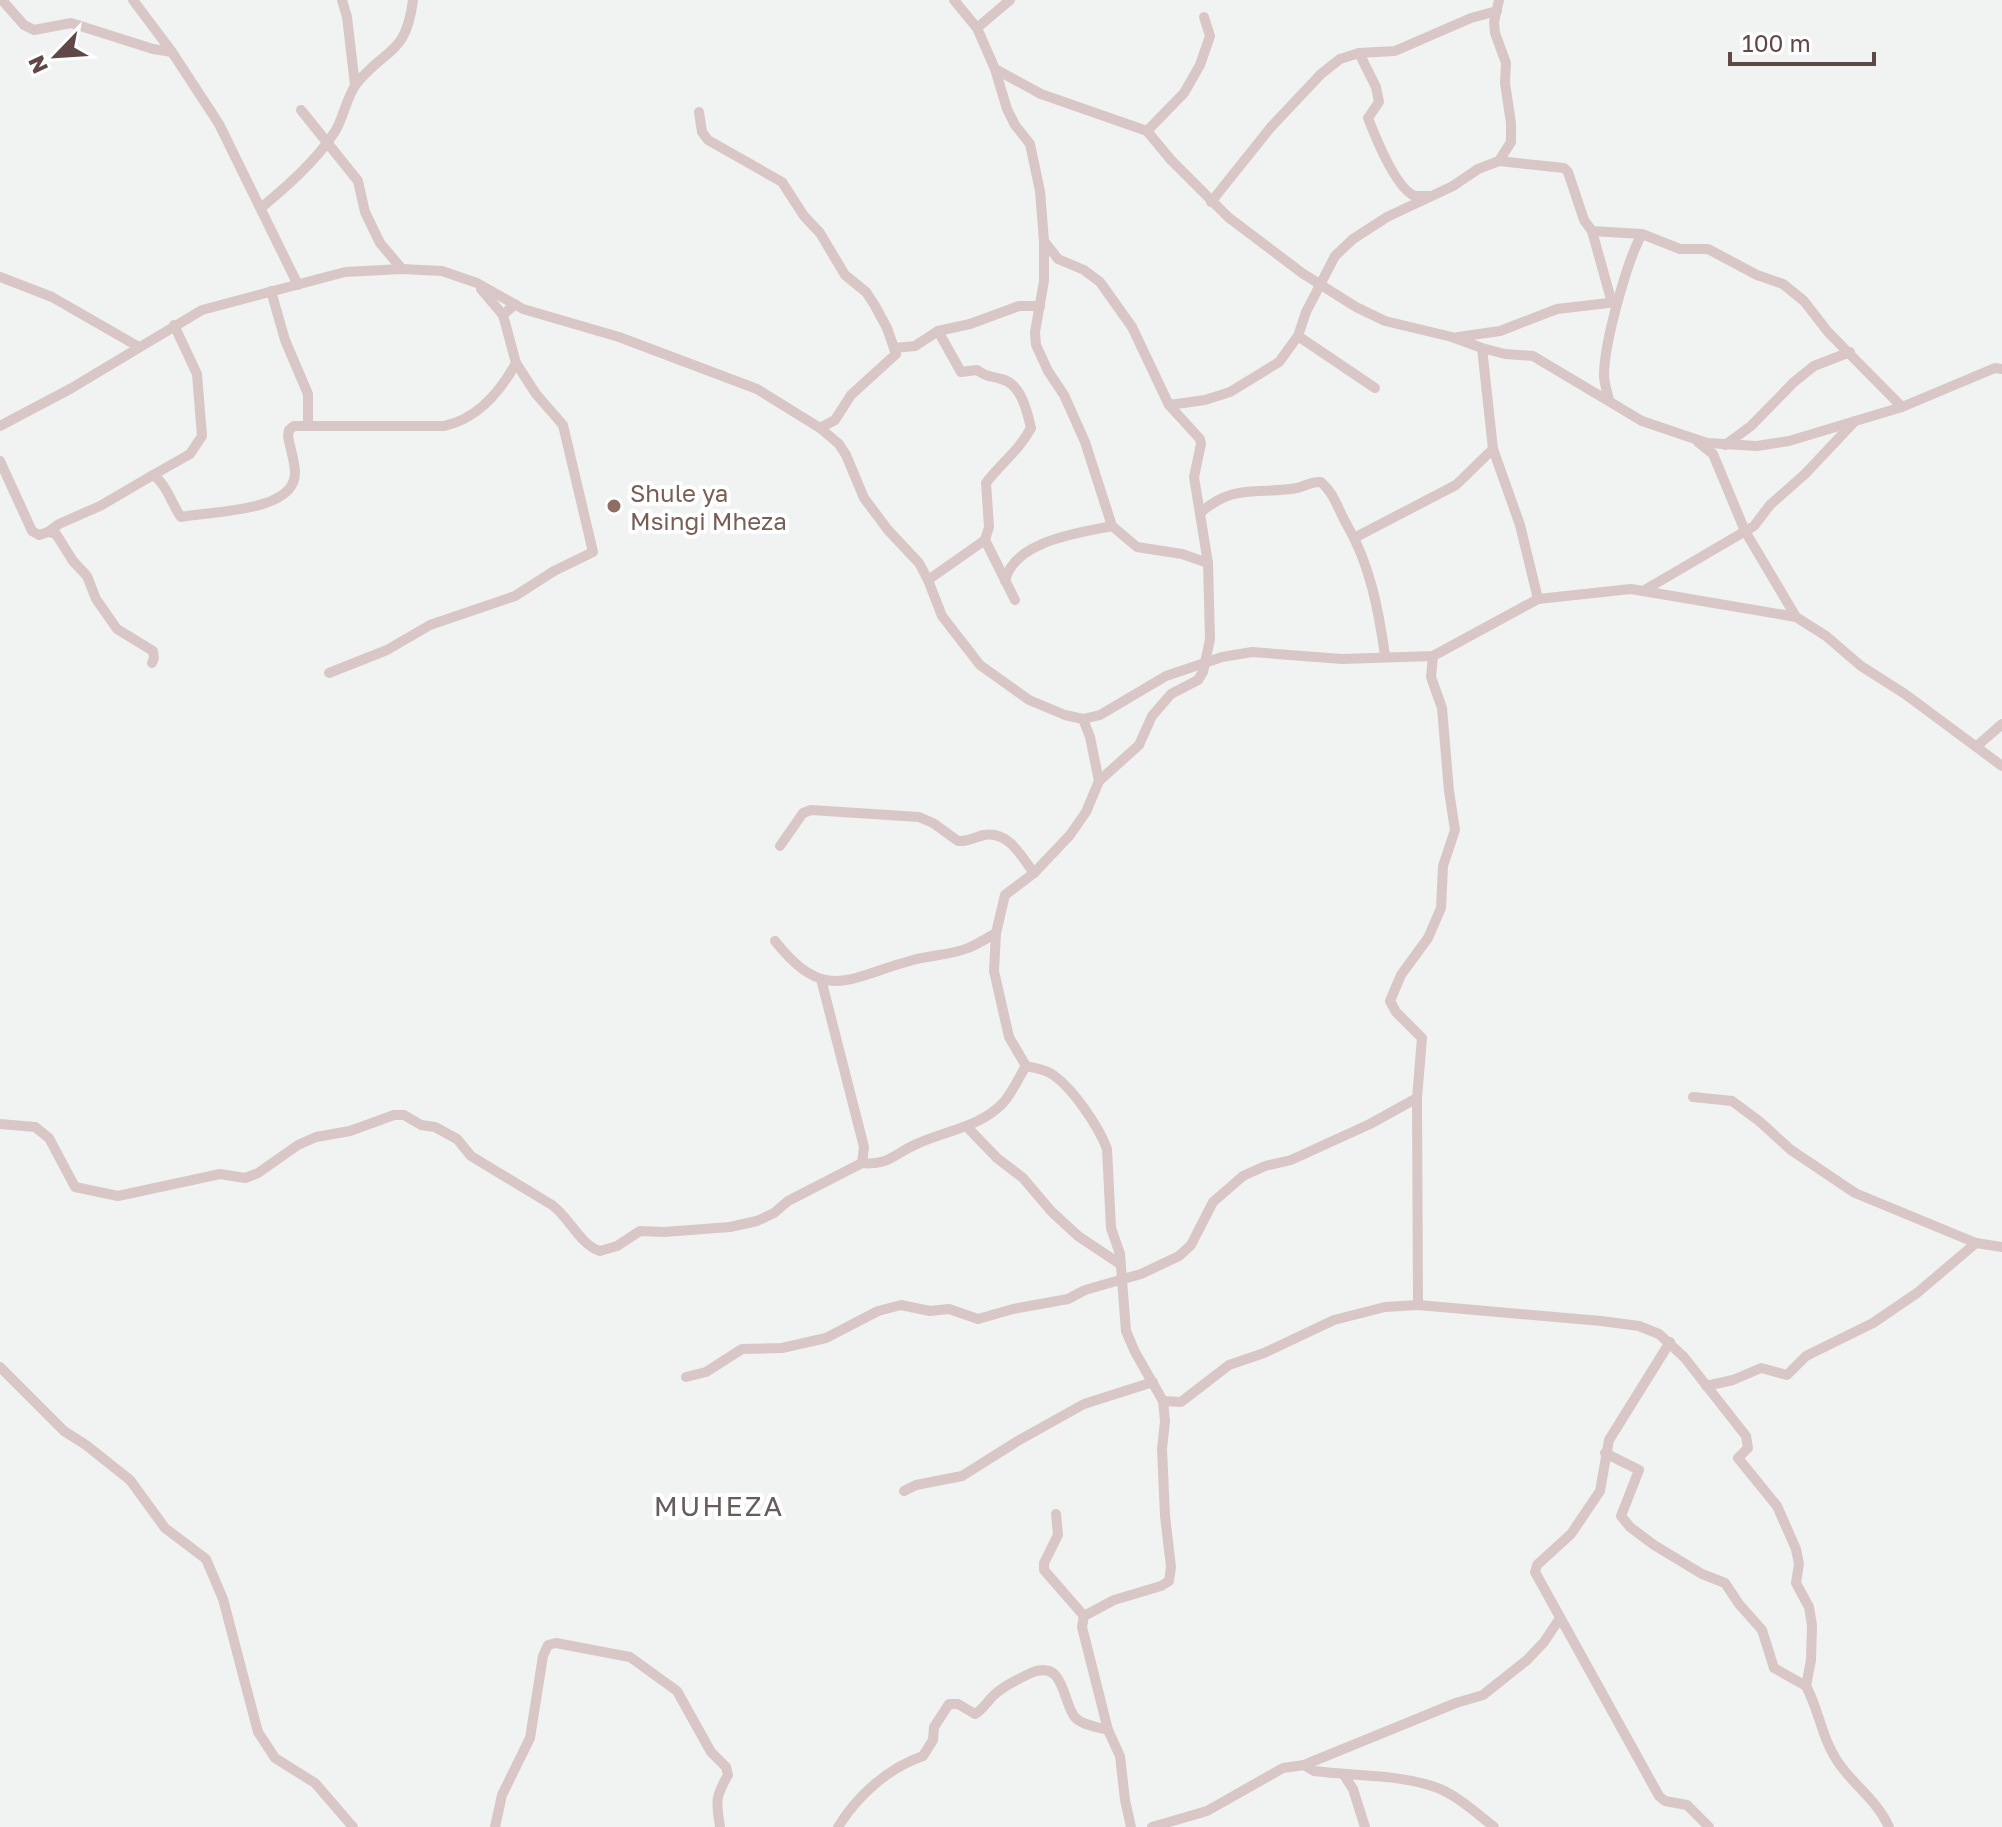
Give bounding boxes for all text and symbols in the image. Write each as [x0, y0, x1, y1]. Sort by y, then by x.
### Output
north arrow [16, 16, 96, 96]
scale bar [1730, 16, 1874, 66]
text: 100 m [1742, 28, 1811, 57]
text: N [22, 51, 53, 78]
place label: Shule ya Msingi Mheza [630, 478, 787, 535]
marker: Shule ya Msingi Mheza [605, 497, 623, 515]
district label: MUHEZA [654, 1489, 784, 1522]

